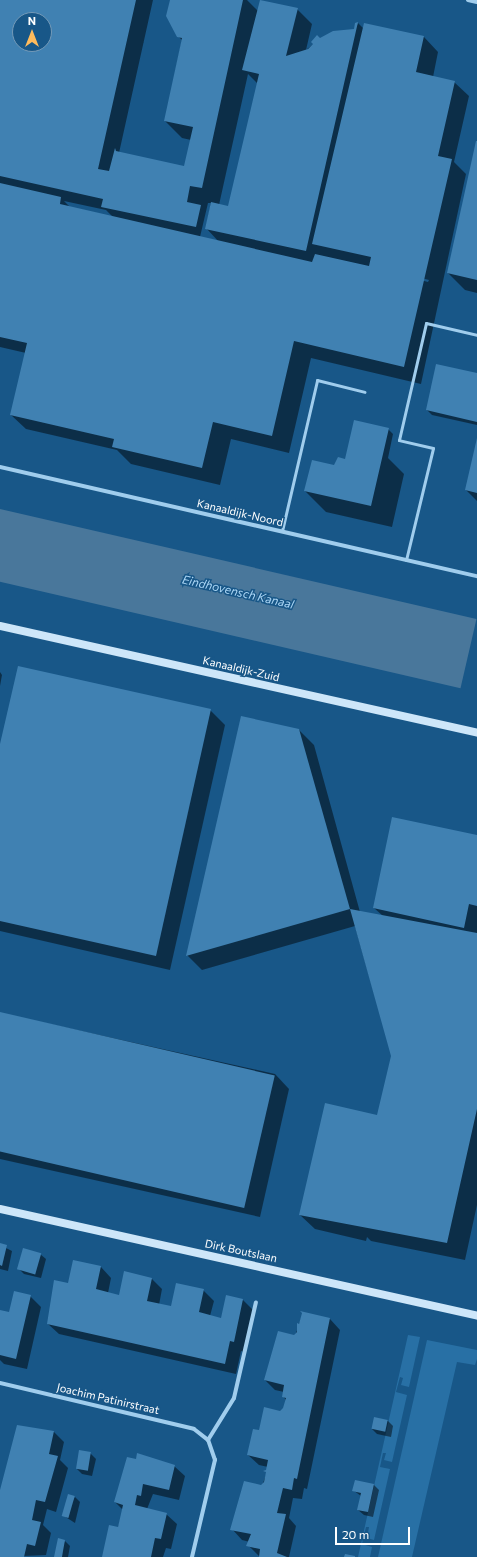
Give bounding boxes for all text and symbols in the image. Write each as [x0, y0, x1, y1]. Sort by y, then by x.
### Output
north arrow [12, 12, 52, 52]
text: N [28, 14, 36, 27]
street label: Kanaaldijk-Noord [196, 497, 284, 529]
water label: Eindhovensch Kanaal [181, 572, 295, 612]
street label: Kanaaldijk-Zuid [201, 654, 281, 684]
street label: Dirk Boutslaan [204, 1237, 278, 1265]
street label: Joachim Patinirstraat [55, 1381, 161, 1417]
scale bar [337, 1519, 412, 1545]
text: 20 m [342, 1527, 369, 1541]

